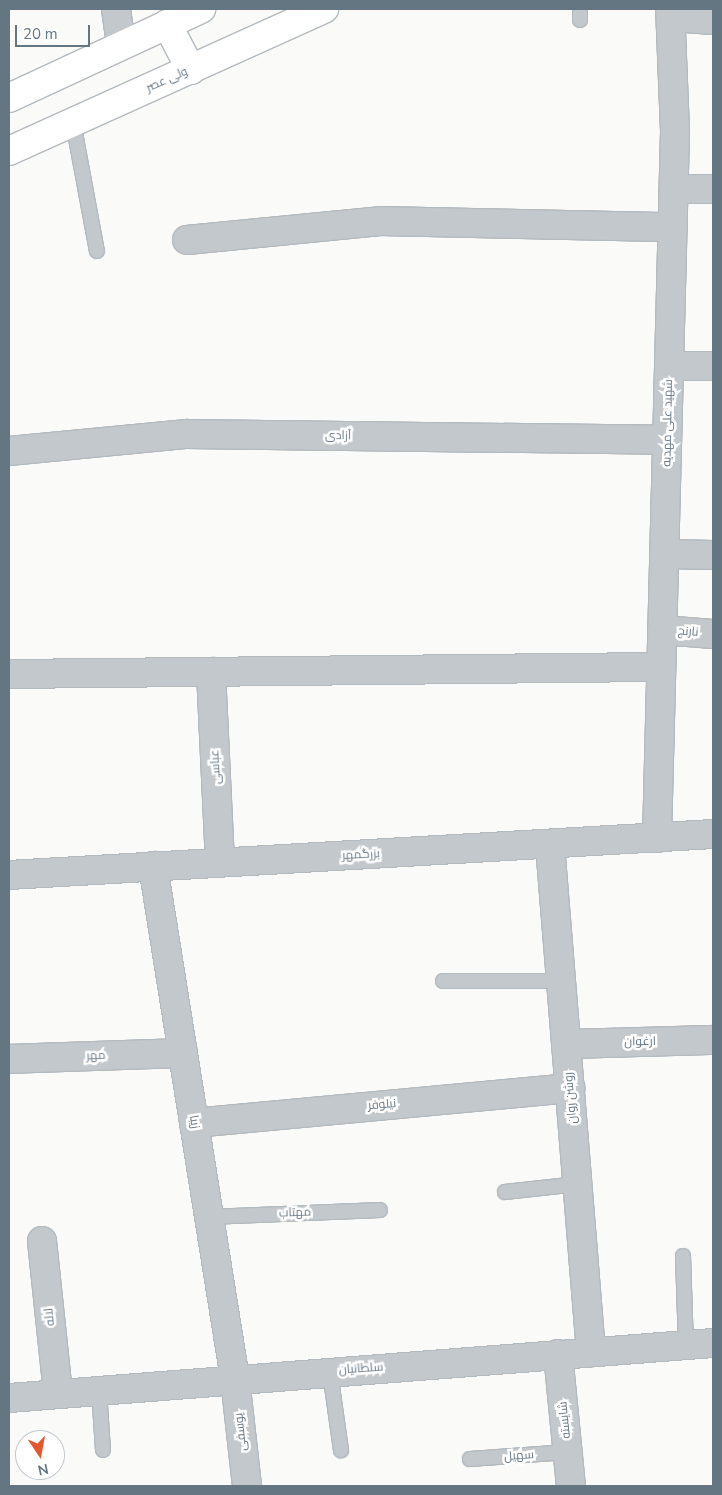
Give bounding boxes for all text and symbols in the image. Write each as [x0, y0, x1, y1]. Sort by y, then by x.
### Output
scale bar [18, 15, 92, 47]
text: 20 m [23, 24, 58, 44]
street label: ولی عصر [144, 64, 190, 96]
street label: شهید علی مهدیه [660, 379, 676, 467]
street label: آزادی [325, 429, 351, 443]
street label: نارنج [677, 624, 699, 640]
street label: عباسی [208, 749, 224, 785]
street label: بزرگمهر [342, 847, 380, 863]
street label: ارغوان [624, 1035, 656, 1049]
street label: مهر [86, 1048, 106, 1064]
street label: روشن روان [562, 1072, 580, 1124]
street label: نیلوفر [367, 1097, 397, 1113]
street label: زیبا [186, 1114, 202, 1130]
street label: مهتاب [279, 1205, 311, 1221]
street label: لاله [42, 1307, 58, 1327]
street label: سلطانیان [338, 1360, 384, 1378]
street label: شایسته [556, 1401, 574, 1439]
street label: یوسفی [232, 1412, 250, 1452]
north arrow [15, 1430, 65, 1480]
street label: سهیل [504, 1448, 534, 1464]
text: N [36, 1459, 50, 1480]

